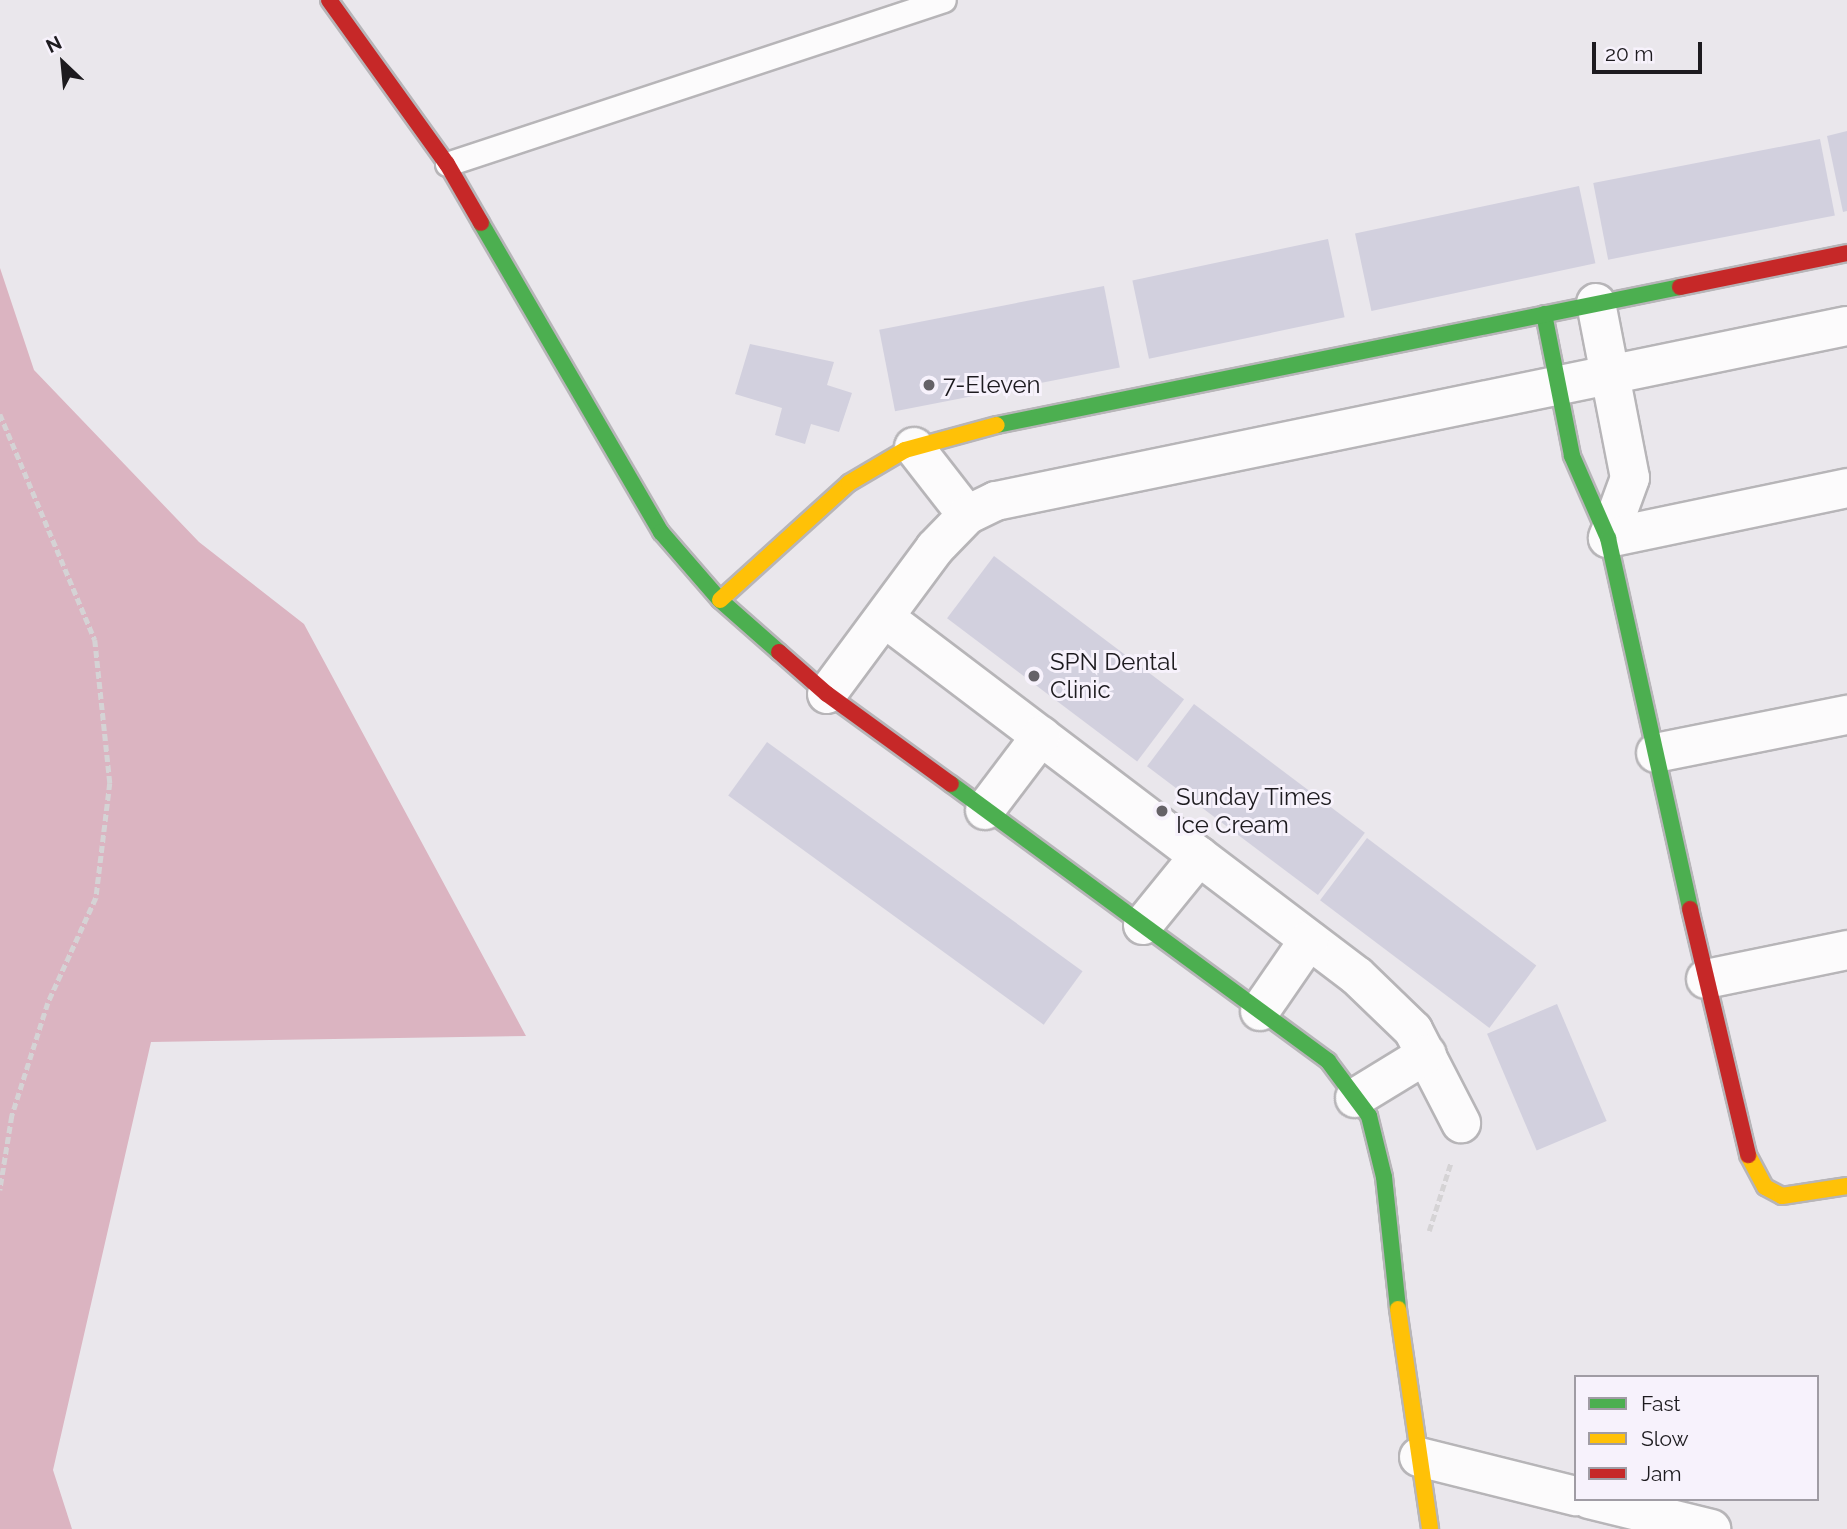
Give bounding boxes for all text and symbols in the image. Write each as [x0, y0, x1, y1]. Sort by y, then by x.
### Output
north arrow [28, 28, 98, 98]
scale bar [1595, 28, 1705, 72]
text: N [42, 31, 65, 57]
text: 20 m [1605, 41, 1653, 66]
place label: 7-Eleven [943, 371, 1041, 399]
marker: 7-Eleven [921, 377, 937, 393]
place label: SPN Dental Clinic [1050, 648, 1177, 704]
marker: SPN Dental Clinic [1024, 666, 1044, 686]
place label: Sunday Times Ice Cream [1176, 783, 1333, 839]
marker: Sunday Times Ice Cream [1154, 803, 1170, 819]
legend [1574, 1375, 1819, 1501]
text: Fast [1641, 1391, 1681, 1416]
text: Slow [1641, 1426, 1689, 1451]
text: Jam [1641, 1461, 1682, 1486]

